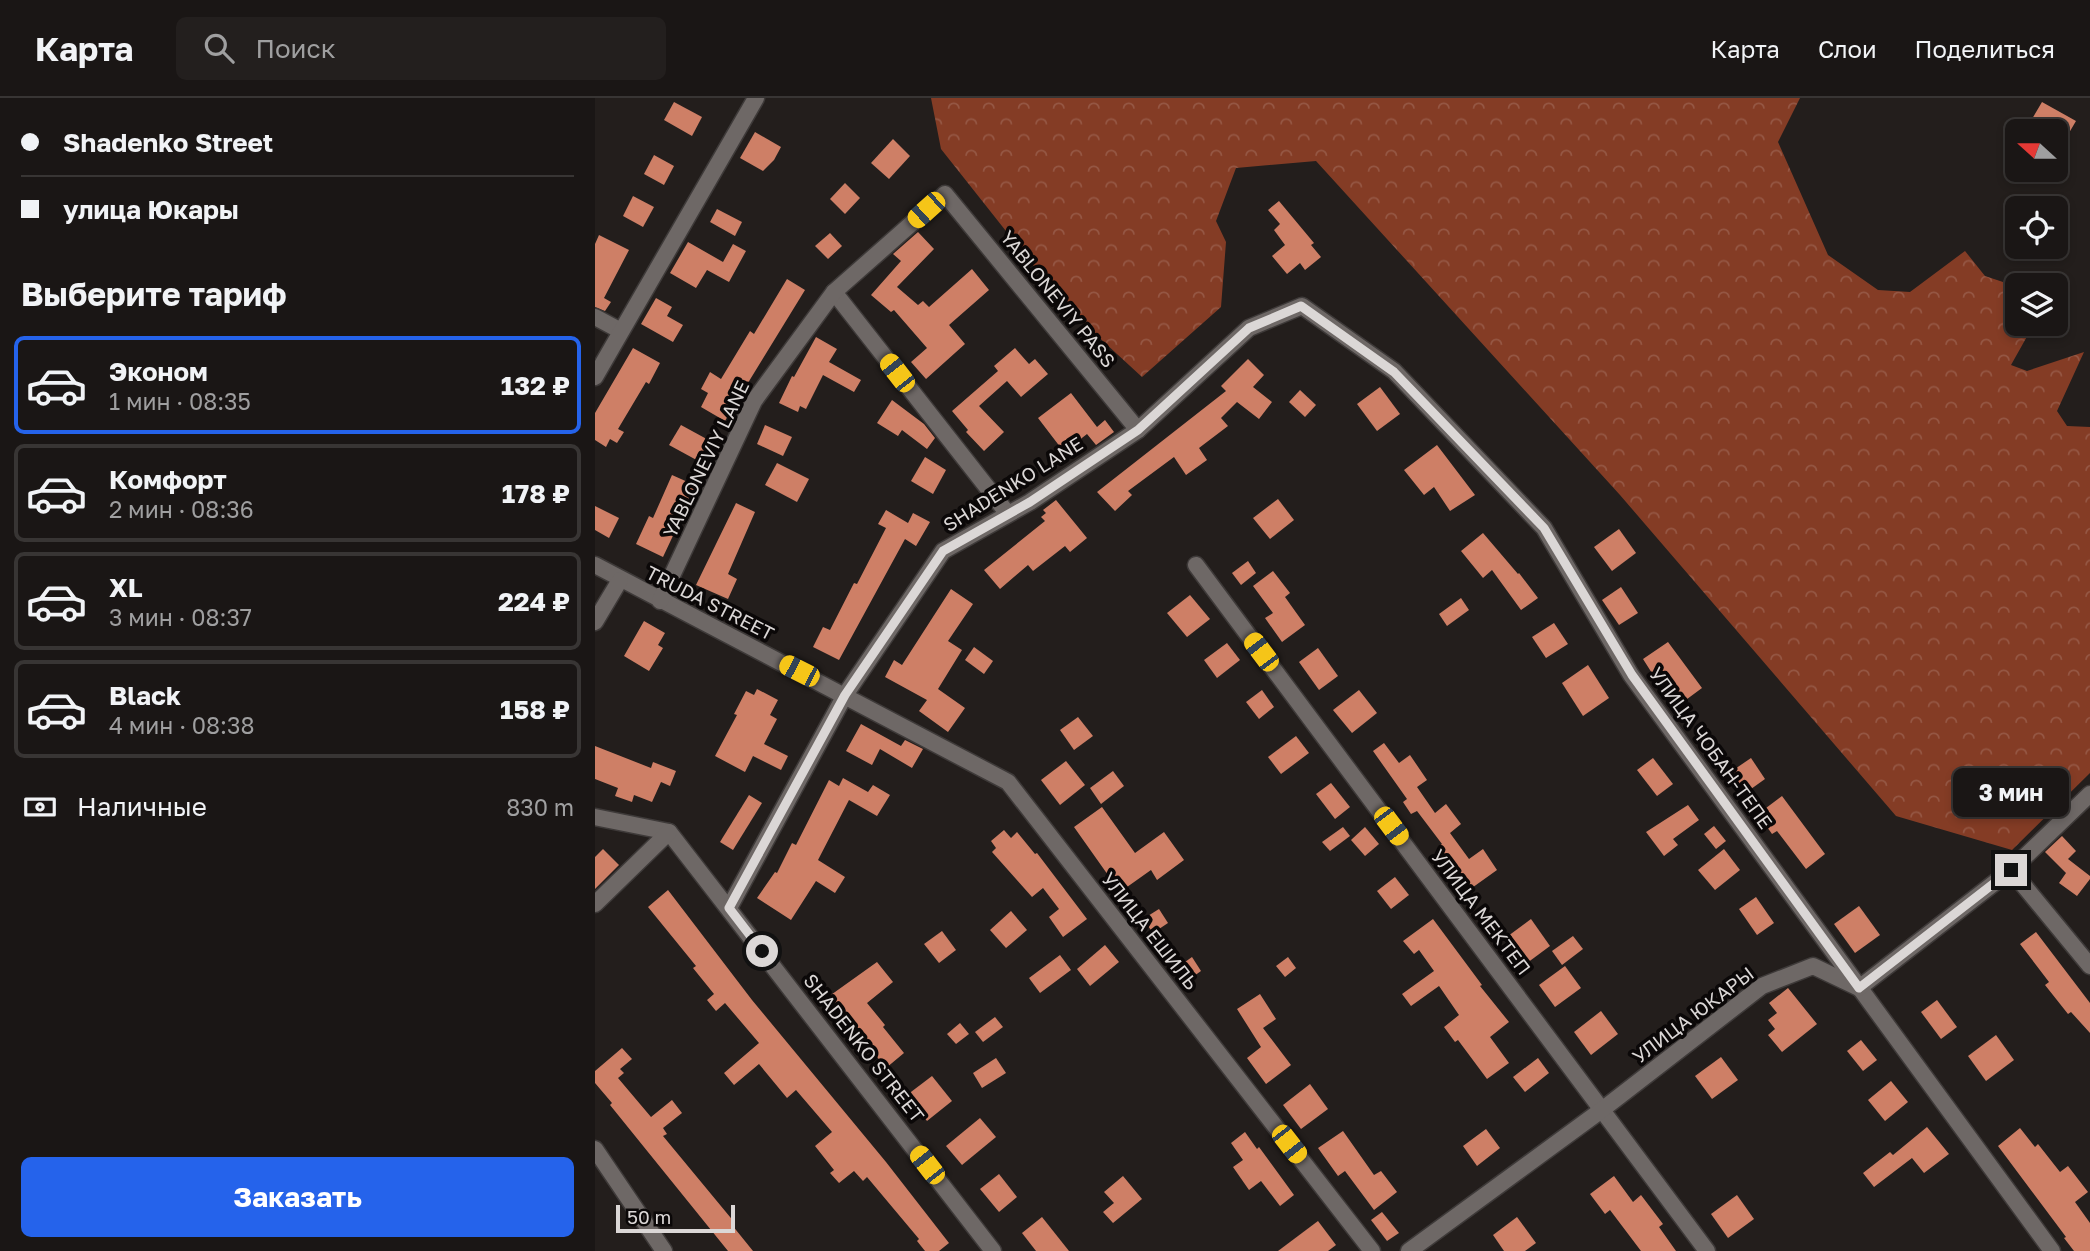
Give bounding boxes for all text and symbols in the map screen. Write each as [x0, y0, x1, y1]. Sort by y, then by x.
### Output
search box [176, 17, 666, 80]
text: Карта [35, 29, 134, 68]
icon: search [200, 29, 238, 67]
text: Поиск [256, 33, 336, 64]
text: Карта [1710, 34, 1780, 63]
text: Слои [1818, 34, 1877, 63]
text: Поделиться [1915, 34, 2055, 63]
north arrow [2005, 119, 2069, 182]
map controls [2005, 119, 2068, 336]
text: Shadenko Street [63, 127, 273, 158]
car [904, 188, 949, 232]
text: улица Юкары [63, 194, 239, 225]
button: locate [2005, 196, 2068, 259]
street label: YABLONEVIY PASS [996, 226, 1121, 372]
button: layers [2005, 273, 2068, 336]
text: Выберите тариф [21, 275, 287, 313]
car [876, 350, 919, 396]
icon: car [25, 354, 88, 417]
text: Эконом [109, 356, 208, 387]
text: 132 ₽ [501, 370, 570, 401]
street label: YABLONEVIY LANE [658, 377, 754, 541]
text: 1 мин · 08:35 [109, 387, 251, 415]
street label: SHADENKO LANE [939, 431, 1087, 536]
icon: car [25, 462, 88, 525]
text: Комфорт [109, 464, 227, 495]
text: 178 ₽ [502, 478, 570, 509]
text: 2 мин · 08:36 [109, 495, 254, 523]
street label: TRUDA STREET [642, 560, 778, 645]
icon: car [25, 570, 88, 633]
text: XL [109, 572, 143, 603]
text: 224 ₽ [498, 586, 570, 617]
text: 3 мин · 08:37 [109, 603, 252, 631]
car [1240, 629, 1283, 675]
car [776, 652, 823, 690]
street label: УЛИЦА ЧОБАН-ТЕПЕ [1645, 662, 1778, 833]
icon: car [25, 678, 88, 741]
text: Black [109, 680, 181, 711]
text: 158 ₽ [500, 694, 570, 725]
text: 4 мин · 08:38 [109, 711, 254, 739]
callout: 3 мин [1953, 768, 2069, 818]
text: 3 мин [1979, 778, 2043, 806]
icon: cash [21, 788, 59, 826]
text: Наличные [77, 791, 207, 822]
text: 830 m [506, 793, 574, 821]
car [1370, 803, 1413, 849]
street label: УЛИЦА МЕКТЕП [1427, 844, 1536, 979]
route end [1995, 854, 2027, 886]
street label: УЛИЦА ЕШИЛЬ [1097, 867, 1203, 994]
route start [746, 935, 778, 967]
street label: УЛИЦА ЮКАРЫ [1627, 961, 1758, 1068]
street label: SHADENKO STREET [799, 969, 930, 1127]
car [1268, 1121, 1311, 1167]
car [906, 1142, 949, 1188]
button: Заказать [21, 1157, 574, 1237]
scale bar [616, 1202, 735, 1234]
text: 50 m [627, 1205, 671, 1228]

